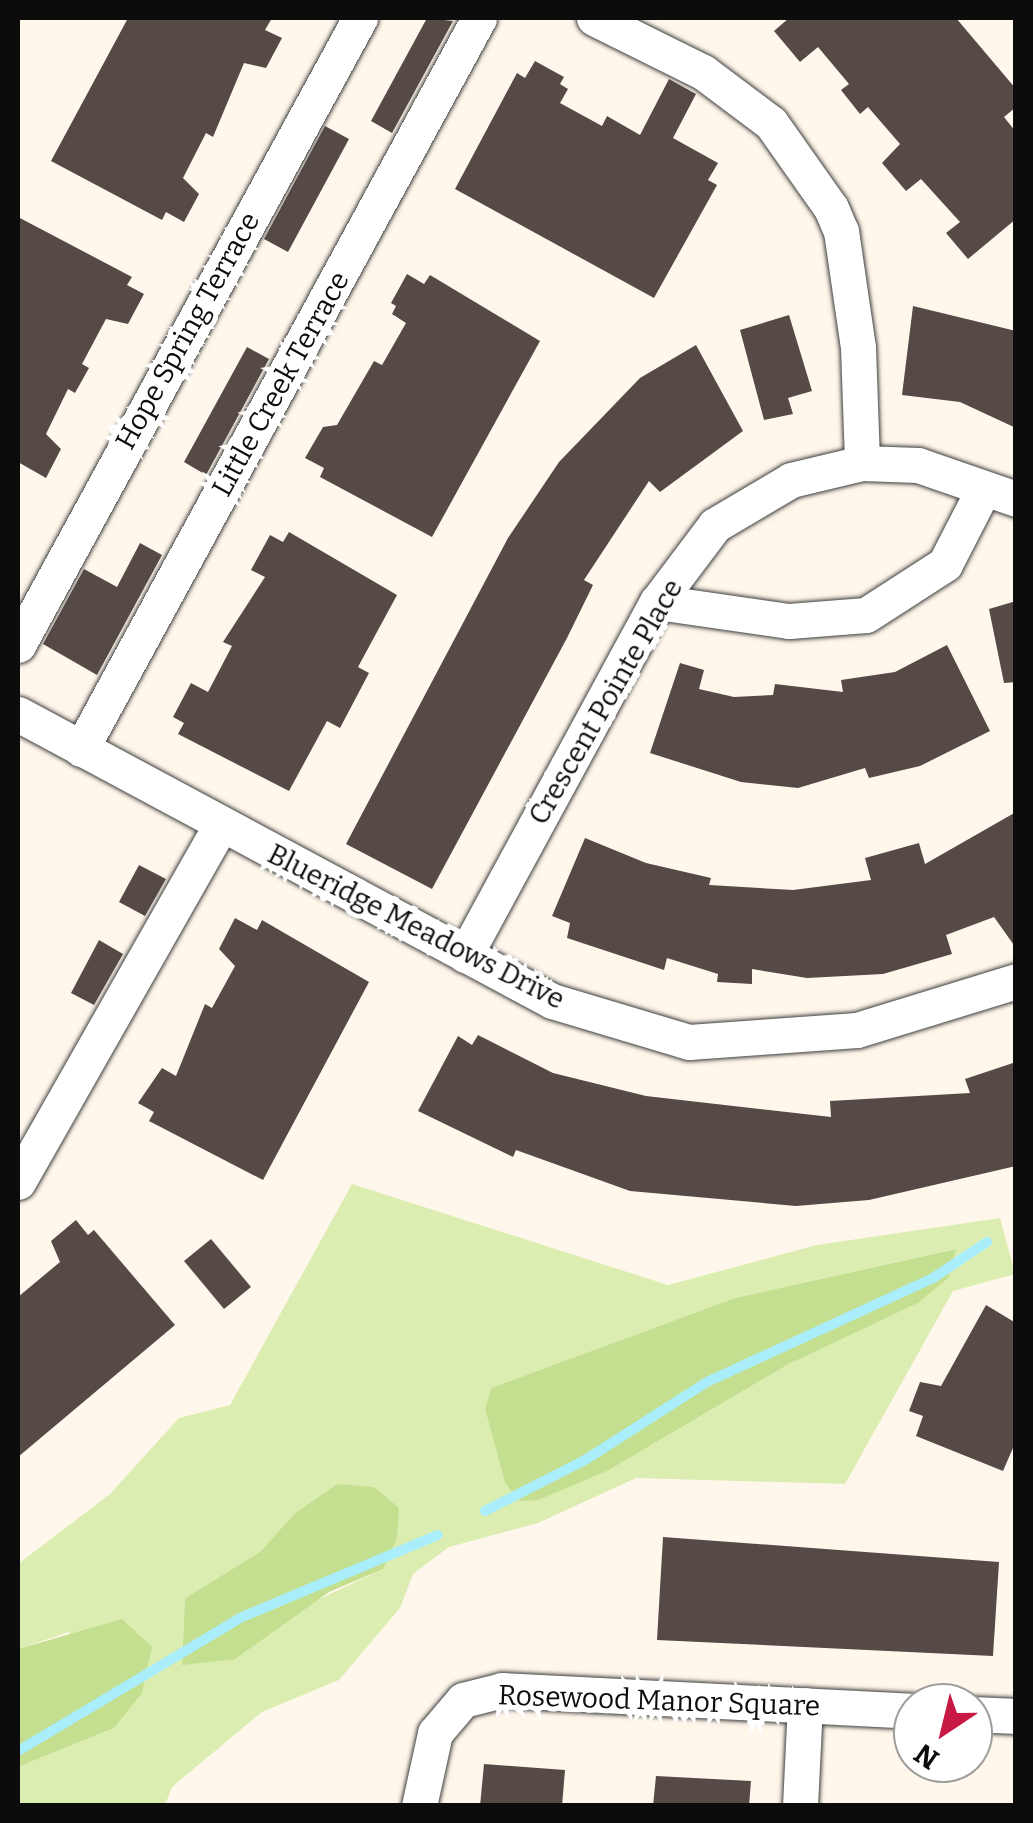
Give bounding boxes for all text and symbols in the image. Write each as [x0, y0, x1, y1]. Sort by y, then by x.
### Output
street label: Hope Spring Terrace [109, 207, 267, 455]
street label: Little Creek Terrace [205, 266, 357, 502]
street label: Crescent Pointe Place [522, 573, 690, 831]
street label: Blueridge Meadows Drive [262, 837, 570, 1017]
street label: Rosewood Manor Square [497, 1679, 821, 1723]
north arrow [893, 1683, 993, 1783]
text: N [908, 1737, 945, 1776]

